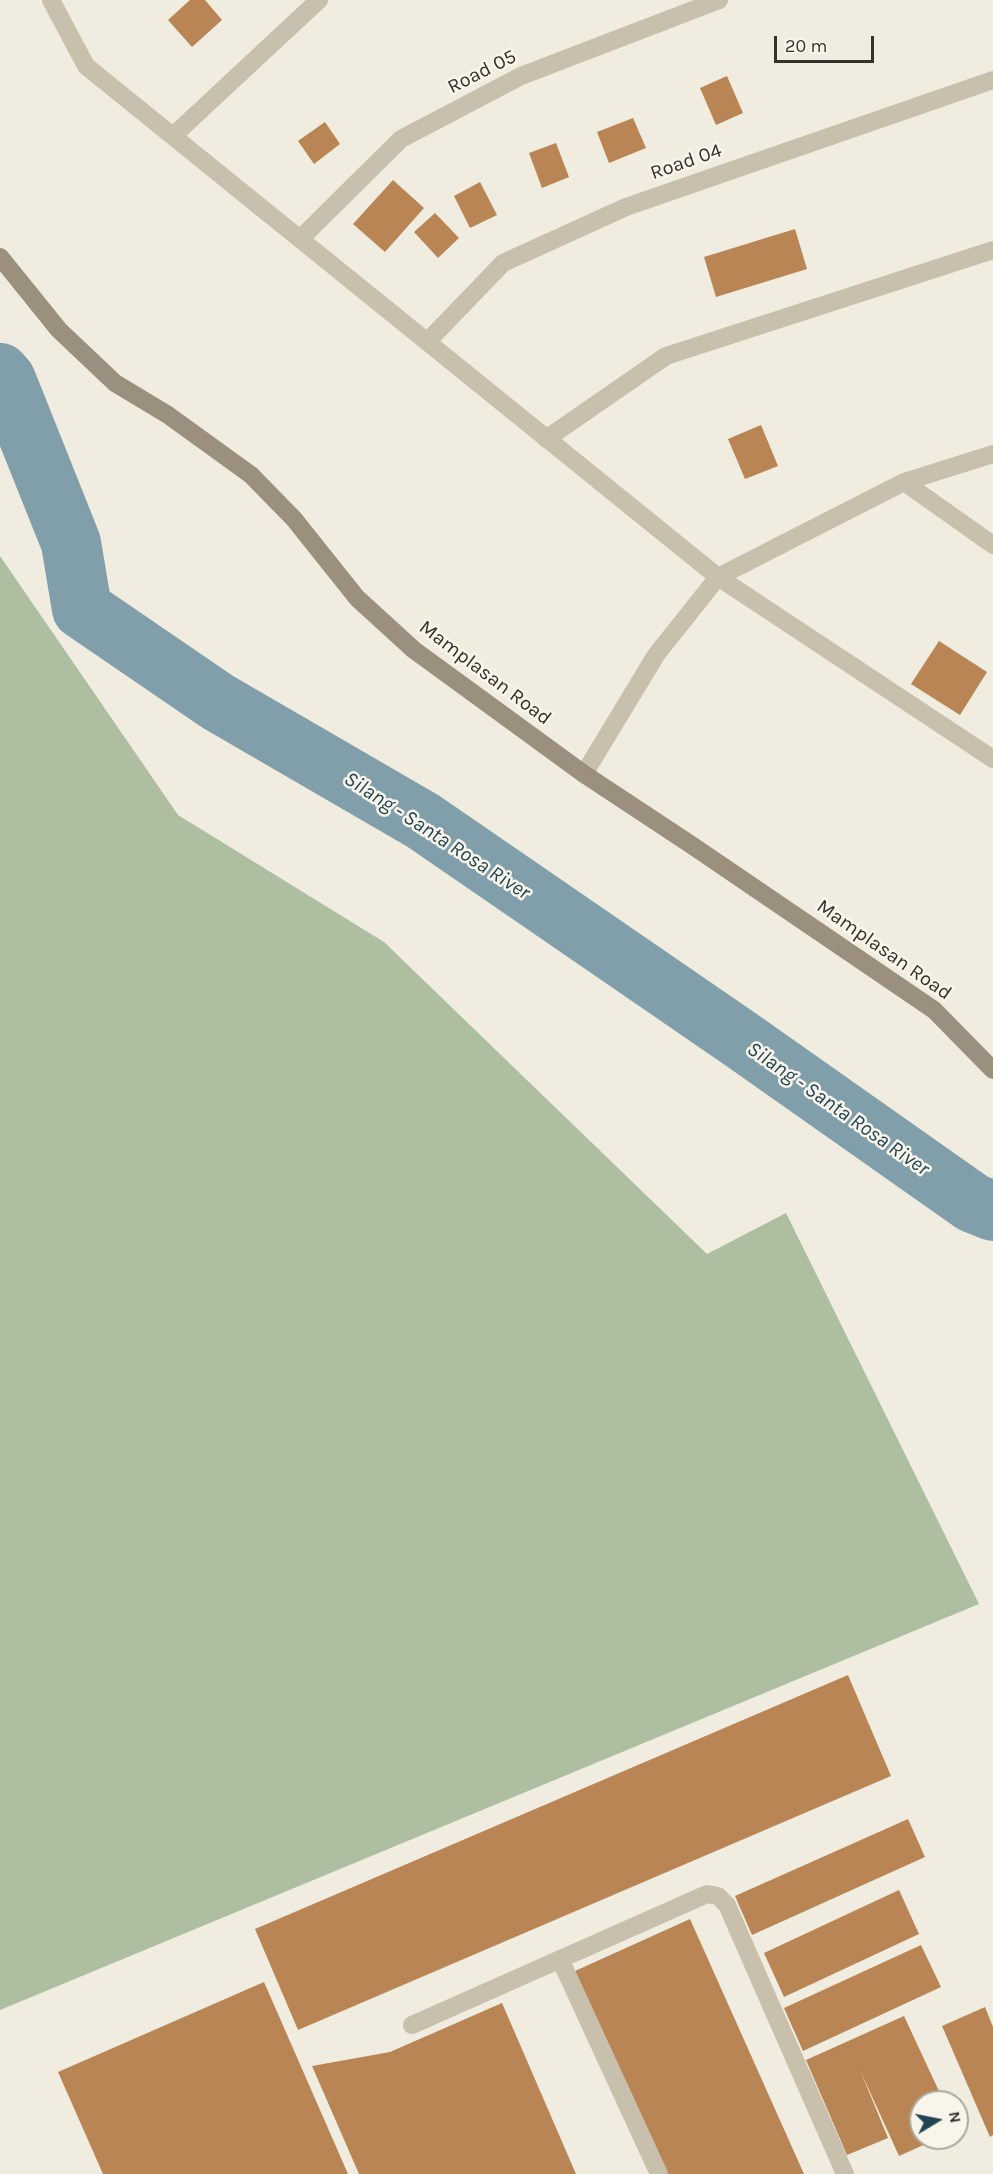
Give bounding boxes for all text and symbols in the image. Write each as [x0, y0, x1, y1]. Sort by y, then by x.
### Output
scale bar [777, 24, 878, 62]
text: 20 m [785, 35, 827, 57]
street label: Road 05 [444, 45, 520, 99]
street label: Road 04 [647, 139, 725, 185]
street label: Mamplasan Road [414, 615, 556, 731]
water label: Silang - Santa Rosa River [339, 766, 535, 906]
street label: Mamplasan Road [812, 894, 956, 1006]
water label: Silang - Santa Rosa River [742, 1037, 934, 1181]
north arrow [909, 2090, 969, 2150]
text: N [945, 2110, 966, 2124]

